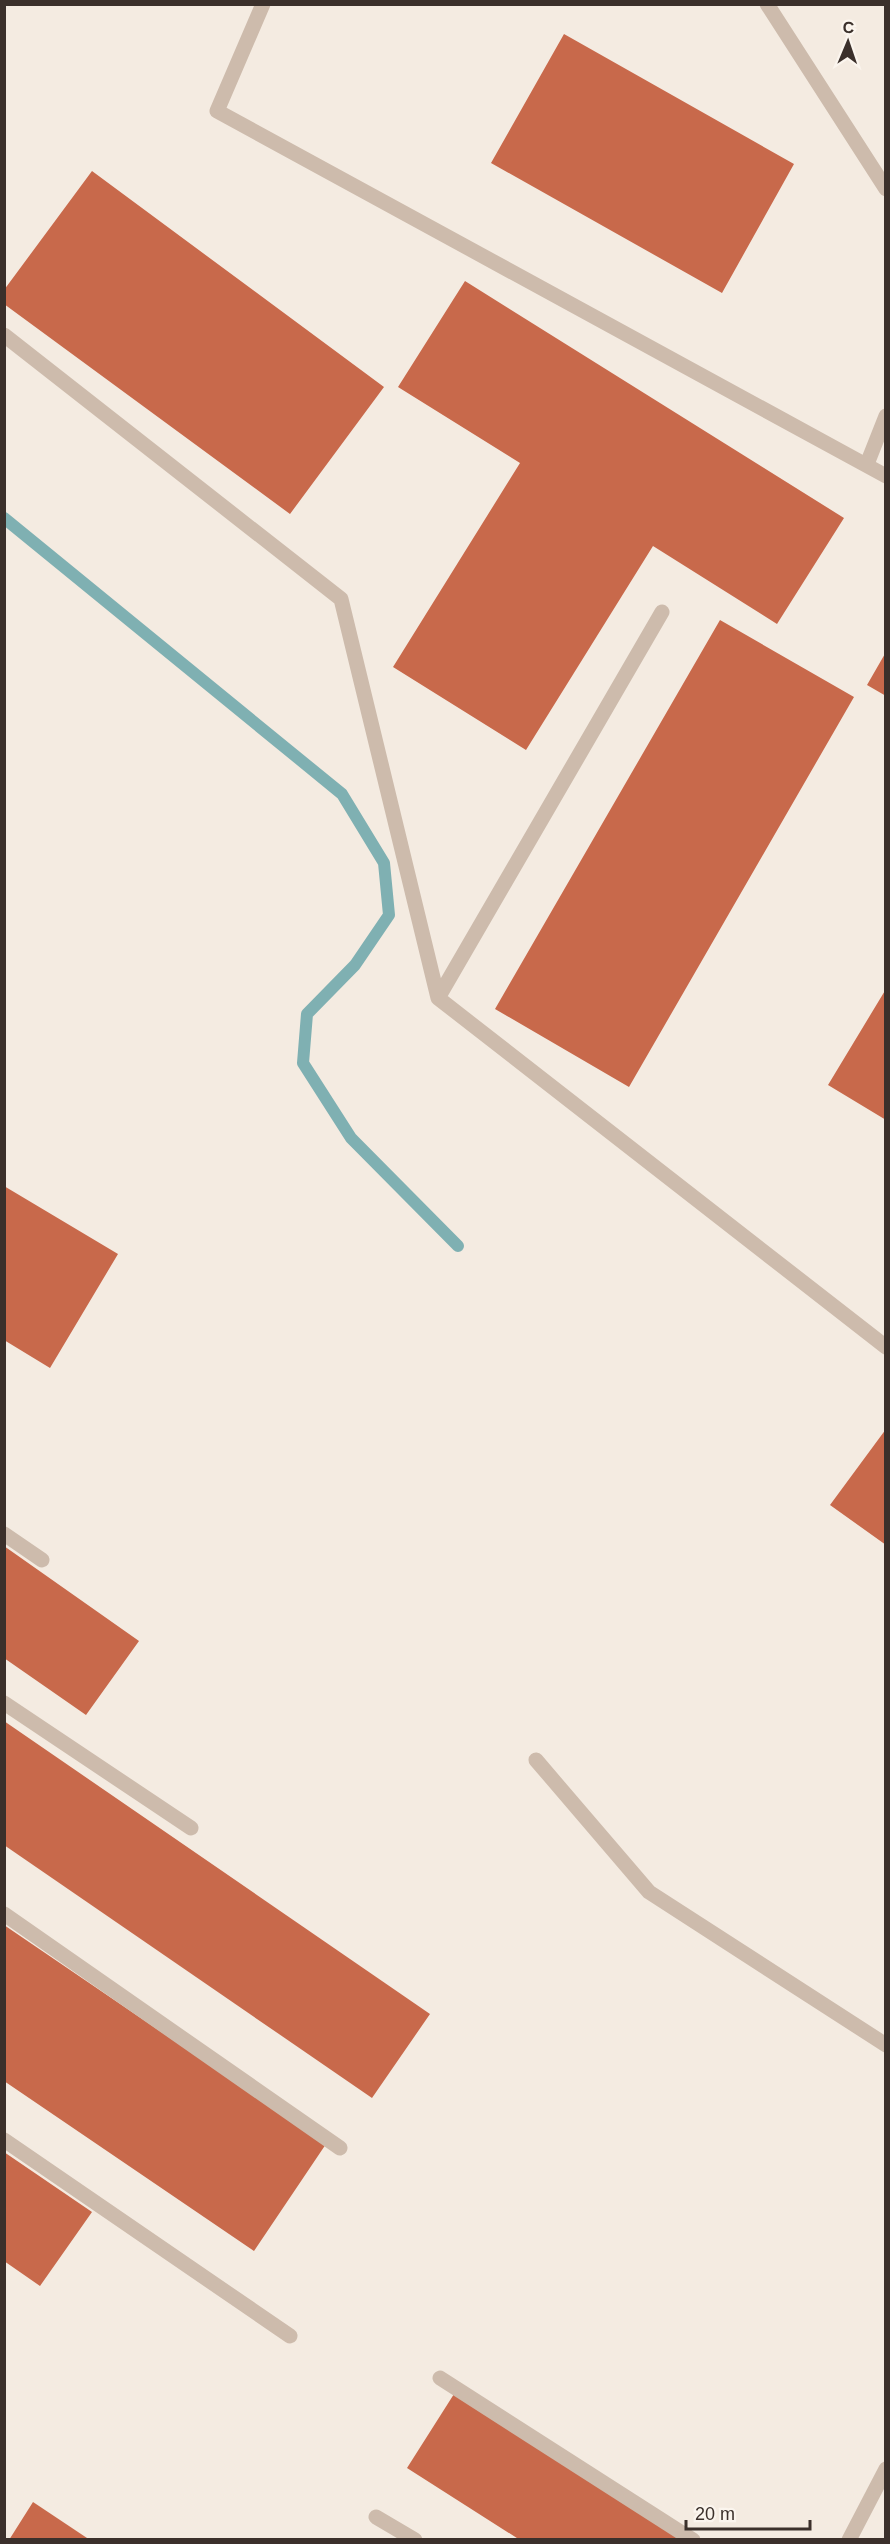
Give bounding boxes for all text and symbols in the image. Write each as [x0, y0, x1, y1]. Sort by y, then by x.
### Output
north arrow [818, 12, 878, 72]
text: С [842, 19, 855, 36]
scale bar [686, 2493, 810, 2531]
text: 20 m [695, 2504, 735, 2524]

